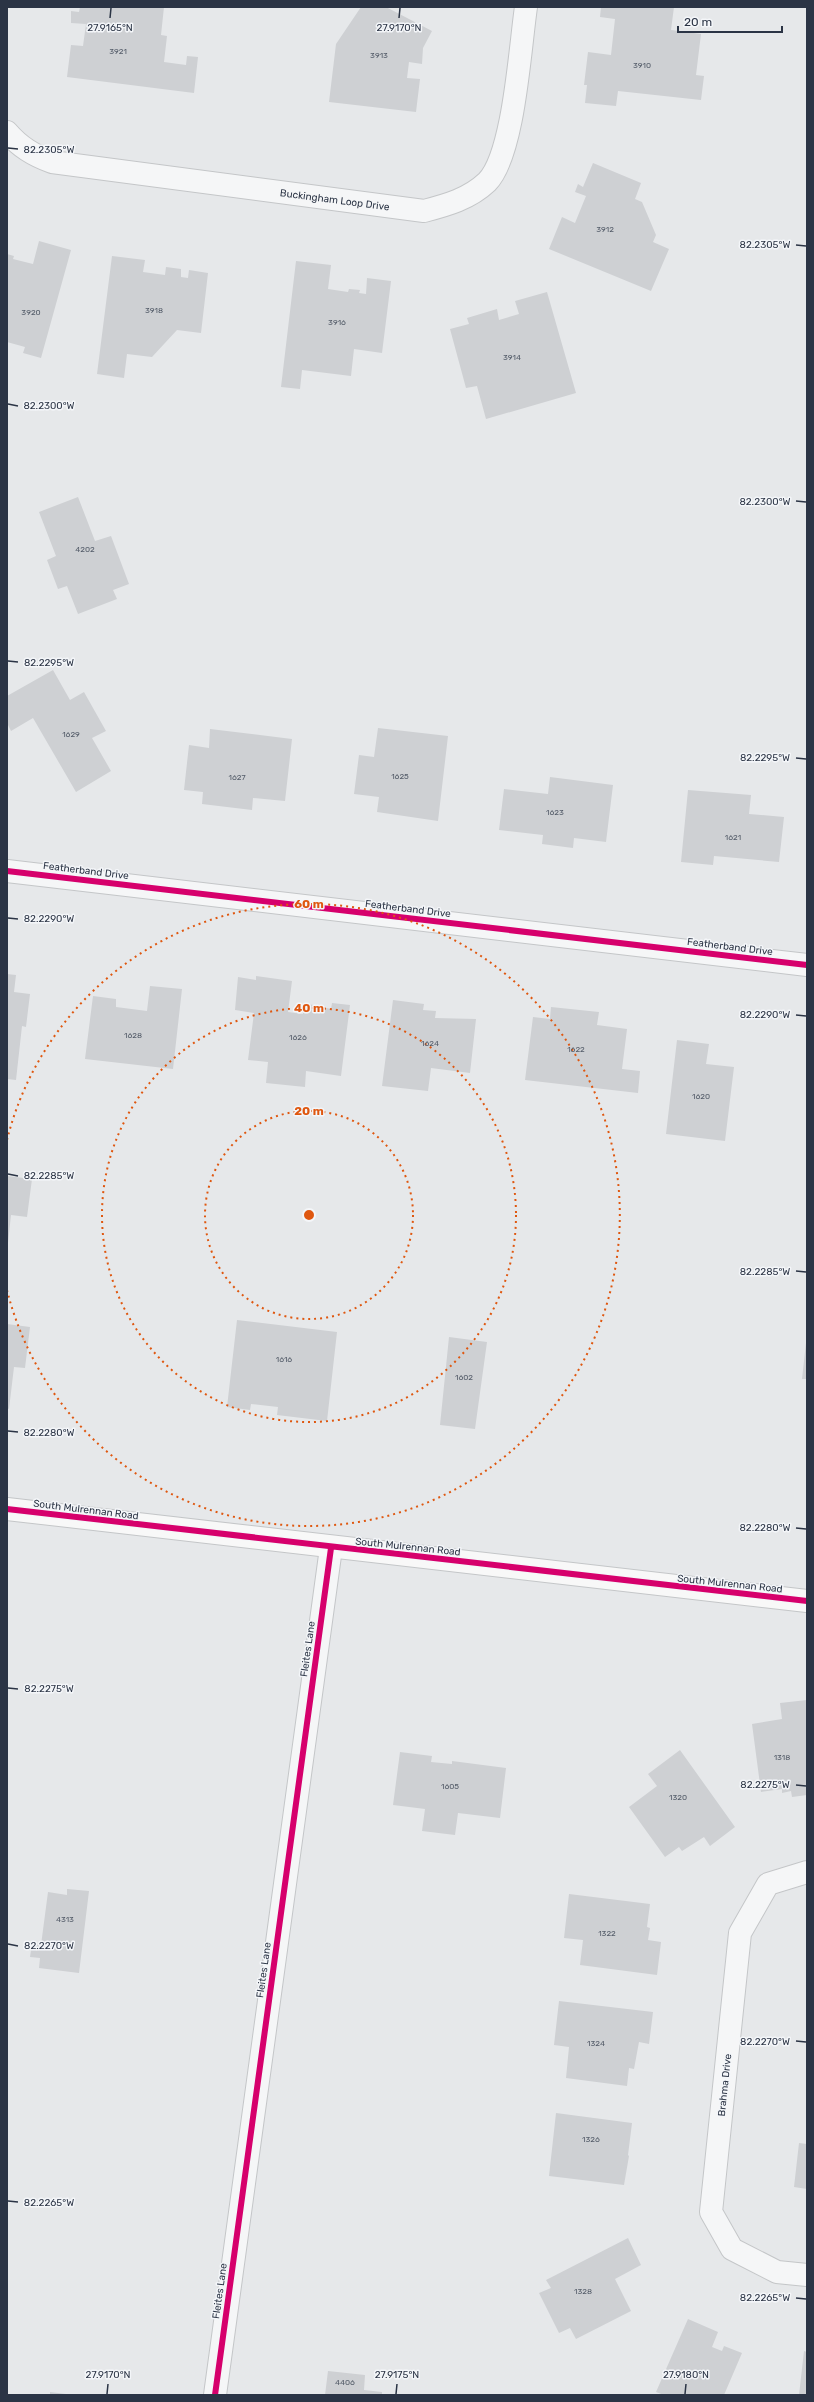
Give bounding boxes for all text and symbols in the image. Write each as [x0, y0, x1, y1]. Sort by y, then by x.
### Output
scale bar [678, 8, 782, 34]
text: 20 m [684, 15, 712, 29]
text: 27.9165°N [87, 22, 133, 34]
text: 27.9170°N [377, 22, 422, 34]
house number: 3921 [109, 47, 127, 56]
house number: 3913 [370, 51, 388, 60]
house number: 3910 [633, 61, 651, 70]
text: 82.2305°W [24, 144, 74, 156]
street label: Buckingham Loop Drive [279, 187, 391, 213]
house number: 3912 [596, 225, 614, 234]
text: 82.2305°W [740, 239, 790, 251]
house number: 3918 [145, 306, 163, 315]
house number: 3920 [21, 308, 41, 317]
house number: 3916 [328, 318, 346, 327]
house number: 3914 [503, 353, 521, 362]
text: 82.2300°W [23, 400, 75, 412]
text: 82.2300°W [739, 496, 791, 508]
house number: 4202 [75, 545, 95, 554]
text: 82.2295°W [24, 657, 74, 669]
house number: 1629 [62, 730, 80, 739]
text: 82.2295°W [740, 752, 790, 764]
house number: 1625 [391, 772, 409, 781]
house number: 1627 [228, 773, 246, 782]
house number: 1623 [546, 808, 564, 817]
house number: 1621 [725, 833, 741, 842]
street label: Featherband Drive [42, 860, 130, 882]
text: 60 m [294, 897, 324, 911]
street label: Featherband Drive [364, 898, 452, 920]
text: 82.2290°W [24, 913, 74, 925]
street label: Featherband Drive [686, 936, 774, 958]
text: 40 m [294, 1001, 324, 1015]
text: 82.2290°W [740, 1009, 790, 1021]
house number: 1628 [124, 1031, 142, 1040]
house number: 1626 [289, 1033, 307, 1042]
house number: 1624 [421, 1039, 439, 1048]
house number: 1622 [567, 1045, 585, 1054]
house number: 1620 [692, 1092, 710, 1101]
text: 20 m [294, 1104, 324, 1118]
text: 82.2285°W [24, 1170, 74, 1182]
centre of rings [302, 1208, 316, 1222]
text: 82.2285°W [740, 1266, 790, 1278]
house number: 1616 [276, 1355, 292, 1364]
house number: 1602 [455, 1373, 473, 1382]
text: 82.2280°W [23, 1427, 75, 1439]
street label: South Mulrennan Road [33, 1498, 139, 1522]
text: 82.2280°W [739, 1522, 791, 1534]
street label: South Mulrennan Road [355, 1535, 461, 1559]
street label: South Mulrennan Road [677, 1572, 783, 1596]
street label: Fleites Lane [298, 1620, 318, 1678]
text: 82.2275°W [24, 1683, 74, 1695]
house number: 1318 [774, 1753, 790, 1762]
text: 82.2275°W [740, 1779, 790, 1791]
house number: 1605 [441, 1782, 459, 1791]
house number: 1320 [669, 1793, 687, 1802]
house number: 4313 [56, 1915, 74, 1924]
house number: 1322 [598, 1929, 616, 1938]
text: 82.2270°W [24, 1940, 74, 1952]
street label: Fleites Lane [254, 1941, 274, 1999]
text: 82.2270°W [740, 2036, 790, 2048]
house number: 1324 [587, 2039, 605, 2048]
street label: Brahma Drive [716, 2053, 734, 2117]
house number: 1326 [582, 2135, 600, 2144]
text: 82.2265°W [24, 2197, 74, 2209]
street label: Fleites Lane [210, 2262, 230, 2320]
house number: 1328 [574, 2287, 592, 2296]
text: 82.2265°W [740, 2292, 790, 2304]
text: 27.9170°N [86, 2369, 131, 2381]
text: 27.9175°N [375, 2369, 419, 2381]
text: 27.9180°N [663, 2369, 709, 2381]
house number: 4406 [335, 2378, 355, 2387]

